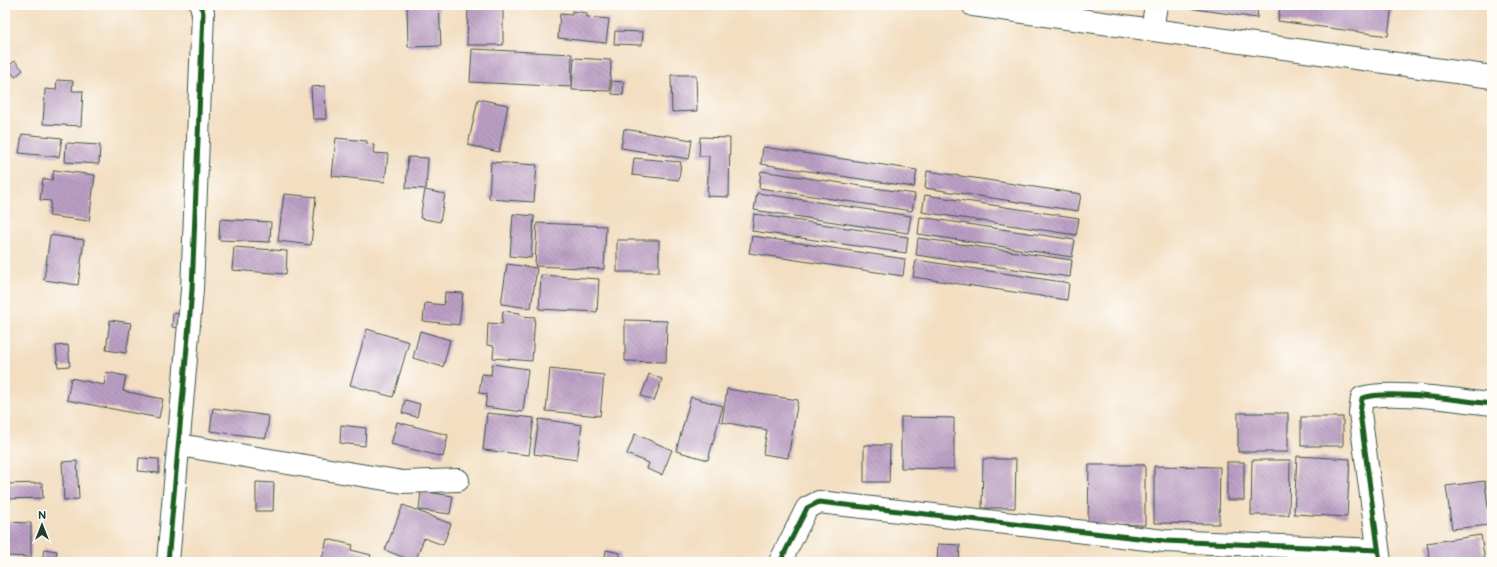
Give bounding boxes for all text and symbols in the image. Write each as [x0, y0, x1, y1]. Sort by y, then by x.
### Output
north arrow [22, 505, 62, 545]
text: N [38, 509, 46, 522]

